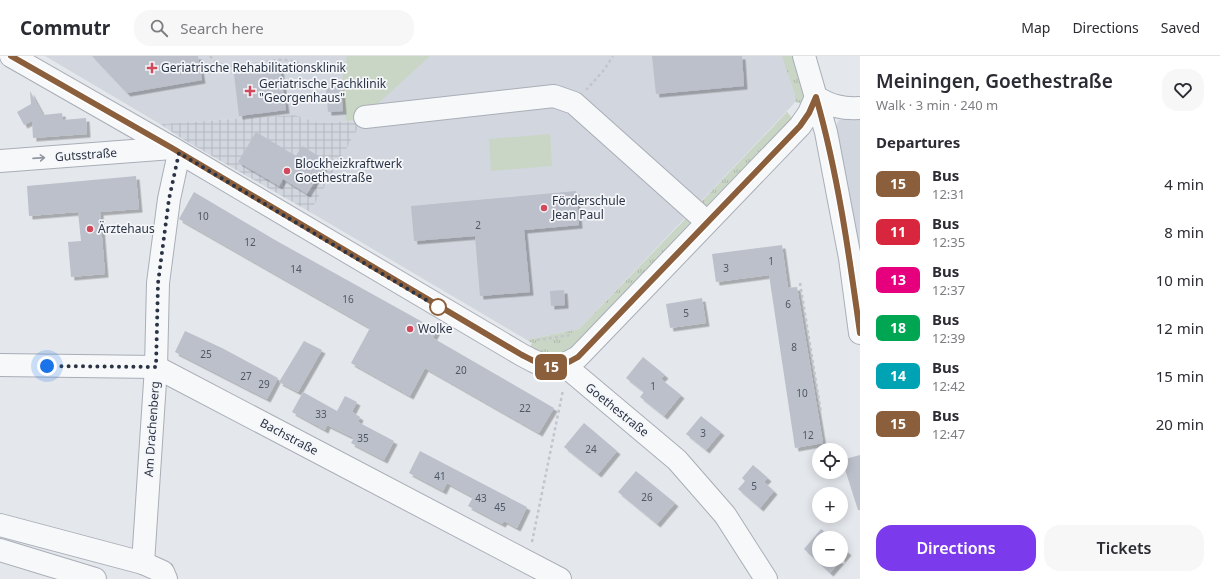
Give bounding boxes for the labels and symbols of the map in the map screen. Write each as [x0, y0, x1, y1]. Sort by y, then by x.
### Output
place label: Geriatrische Rehabilitationsklinik [161, 59, 347, 76]
marker: Geriatrische Rehabilitationsklinik [146, 62, 158, 74]
place label: Geriatrische Fachklinik "Georgenhaus" [259, 75, 387, 106]
marker: Geriatrische Fachklinik "Georgenhaus" [244, 85, 256, 97]
street label: Gutsstraße [54, 144, 118, 165]
one-way arrow [32, 155, 45, 162]
place label: Blockheizkraftwerk Goethestraße [295, 155, 403, 186]
marker: Blockheizkraftwerk Goethestraße [282, 166, 292, 176]
place label: Förderschule Jean Paul [551, 192, 626, 223]
marker: Förderschule Jean Paul [539, 203, 549, 213]
house number: 10 [197, 209, 209, 223]
house number: 2 [475, 218, 481, 232]
place label: Ärztehaus [98, 220, 155, 237]
marker: Ärztehaus [85, 224, 95, 234]
house number: 12 [244, 235, 256, 249]
house number: 1 [768, 254, 774, 268]
house number: 3 [723, 261, 729, 275]
house number: 14 [290, 262, 302, 276]
house number: 16 [342, 292, 354, 306]
house number: 6 [785, 297, 791, 311]
unlabelled marker [429, 298, 447, 316]
house number: 5 [683, 306, 689, 320]
place label: Wolke [418, 320, 453, 337]
marker: Wolke [405, 324, 415, 334]
house number: 8 [791, 340, 797, 354]
house number: 25 [200, 347, 212, 361]
line badge: 15 [533, 354, 569, 380]
your location [37, 356, 57, 376]
house number: 20 [455, 363, 467, 377]
house number: 27 [240, 369, 252, 383]
house number: 29 [258, 377, 270, 391]
street label: Goethestraße [582, 379, 653, 441]
house number: 1 [650, 379, 656, 393]
street label: Am Drachenberg [140, 381, 163, 477]
house number: 10 [796, 386, 808, 400]
house number: 22 [519, 401, 531, 415]
house number: 33 [315, 407, 327, 421]
street label: Bachstraße [257, 414, 321, 459]
house number: 3 [700, 426, 706, 440]
house number: 12 [802, 428, 814, 442]
house number: 35 [357, 431, 369, 445]
house number: 24 [585, 442, 597, 456]
house number: 41 [434, 469, 446, 483]
house number: 5 [751, 479, 757, 493]
house number: 26 [641, 490, 653, 504]
house number: 43 [475, 491, 487, 505]
house number: 45 [494, 500, 506, 514]

